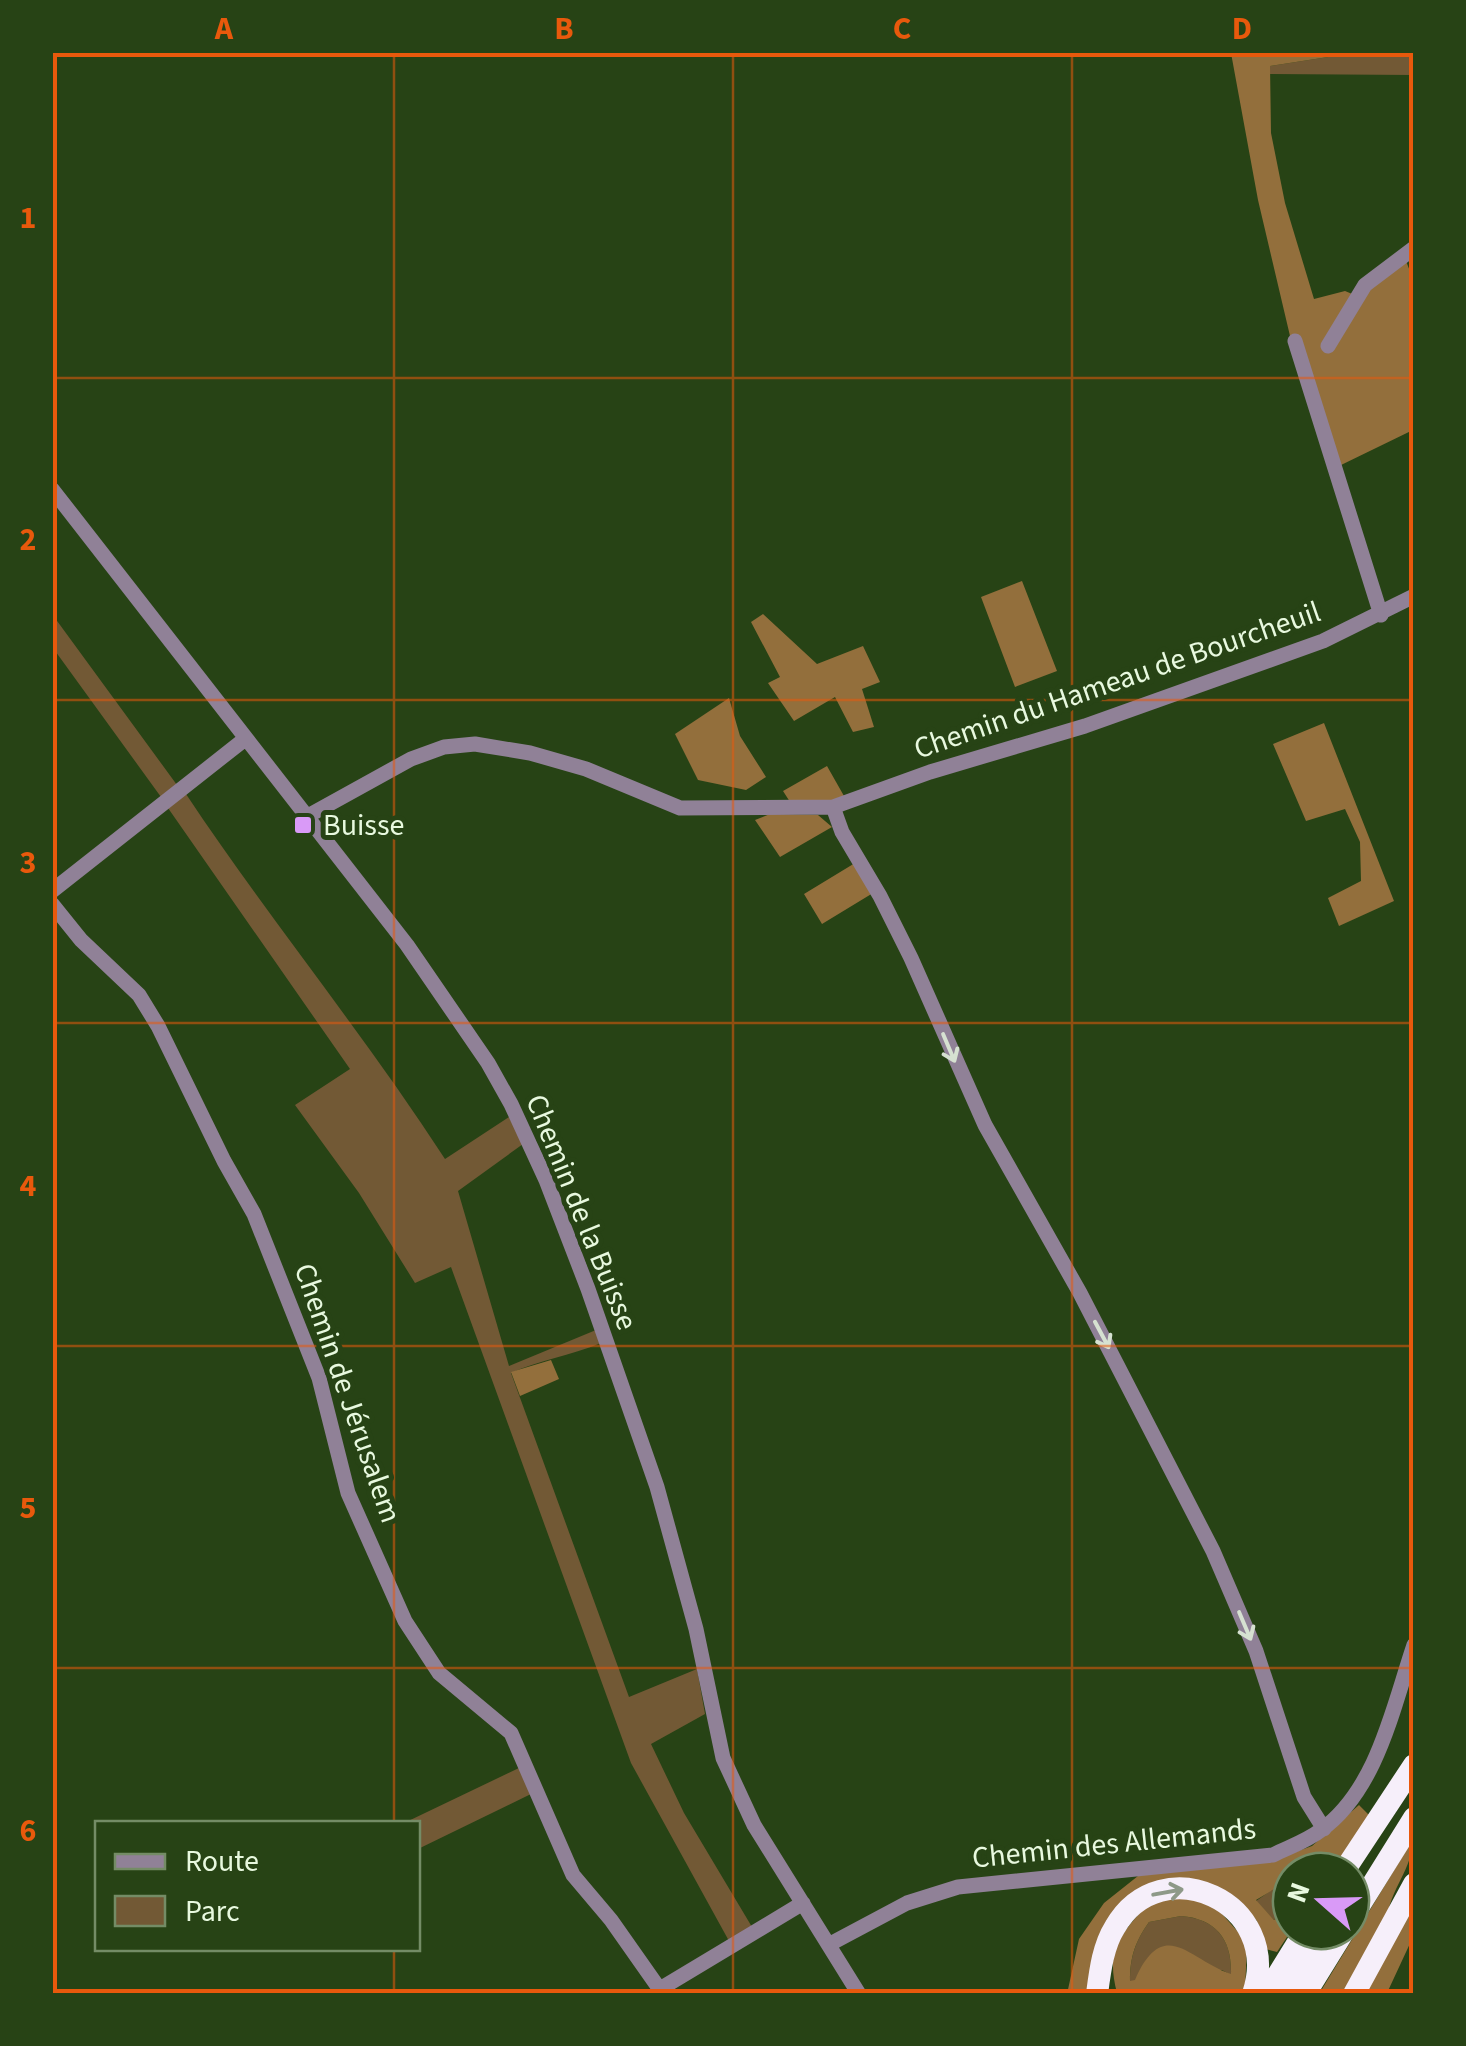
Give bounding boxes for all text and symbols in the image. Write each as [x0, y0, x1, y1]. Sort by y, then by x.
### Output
text: A [214, 6, 234, 52]
text: B [554, 6, 574, 52]
text: C [893, 6, 911, 52]
text: D [1232, 6, 1252, 52]
text: 1 [20, 195, 36, 241]
text: 2 [20, 517, 36, 563]
street label: Chemin du Hameau de Bourcheuil [908, 591, 1326, 770]
place label: Buisse [323, 804, 404, 847]
marker: Buisse [292, 814, 314, 836]
text: 3 [20, 840, 36, 886]
one-way arrow [941, 1032, 959, 1063]
street label: Chemin de la Buisse [515, 1088, 648, 1336]
text: 4 [20, 1163, 37, 1209]
street label: Chemin de Jérusalem [283, 1258, 412, 1529]
one-way arrow [1092, 1319, 1112, 1349]
text: 5 [20, 1485, 36, 1531]
one-way arrow [1238, 1610, 1256, 1641]
street label: Chemin des Allemands [970, 1807, 1258, 1880]
text: 6 [20, 1808, 36, 1854]
legend [95, 1821, 420, 1951]
text: Route [185, 1840, 259, 1883]
north arrow [1271, 1851, 1371, 1951]
text: N [1276, 1877, 1320, 1908]
one-way arrow [1151, 1882, 1184, 1901]
text: Parc [185, 1890, 240, 1933]

